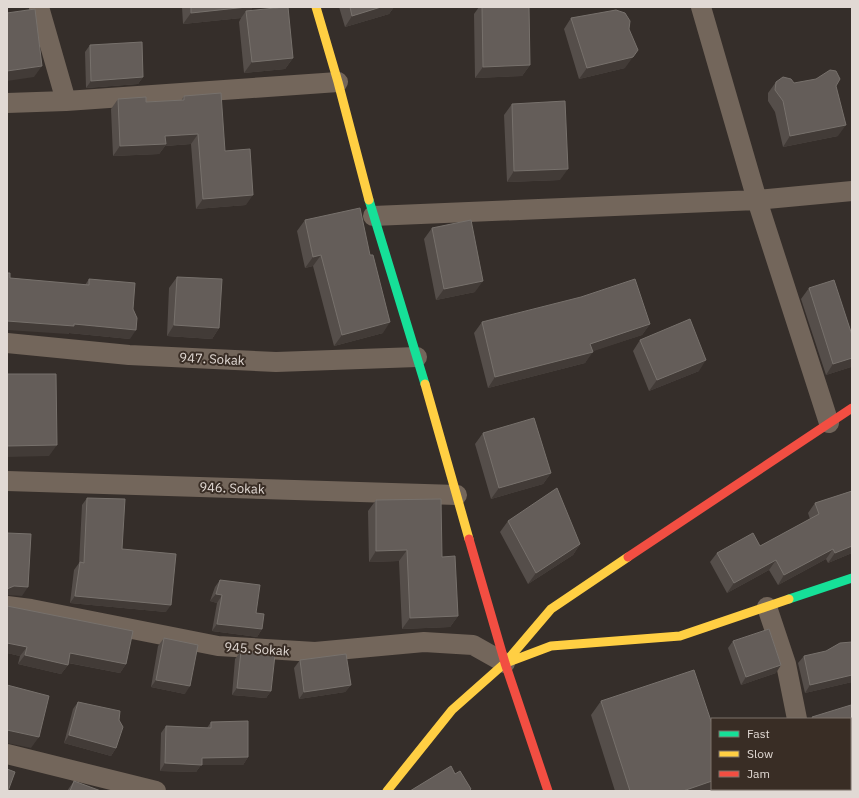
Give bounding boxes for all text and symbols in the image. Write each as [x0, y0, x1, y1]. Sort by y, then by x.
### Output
street label: 947. Sokak [179, 349, 245, 369]
street label: 946. Sokak [199, 478, 265, 498]
street label: 945. Sokak [224, 638, 290, 660]
legend [711, 718, 851, 790]
text: Fast [747, 726, 770, 741]
text: Slow [747, 746, 773, 761]
text: Jam [747, 766, 770, 781]

